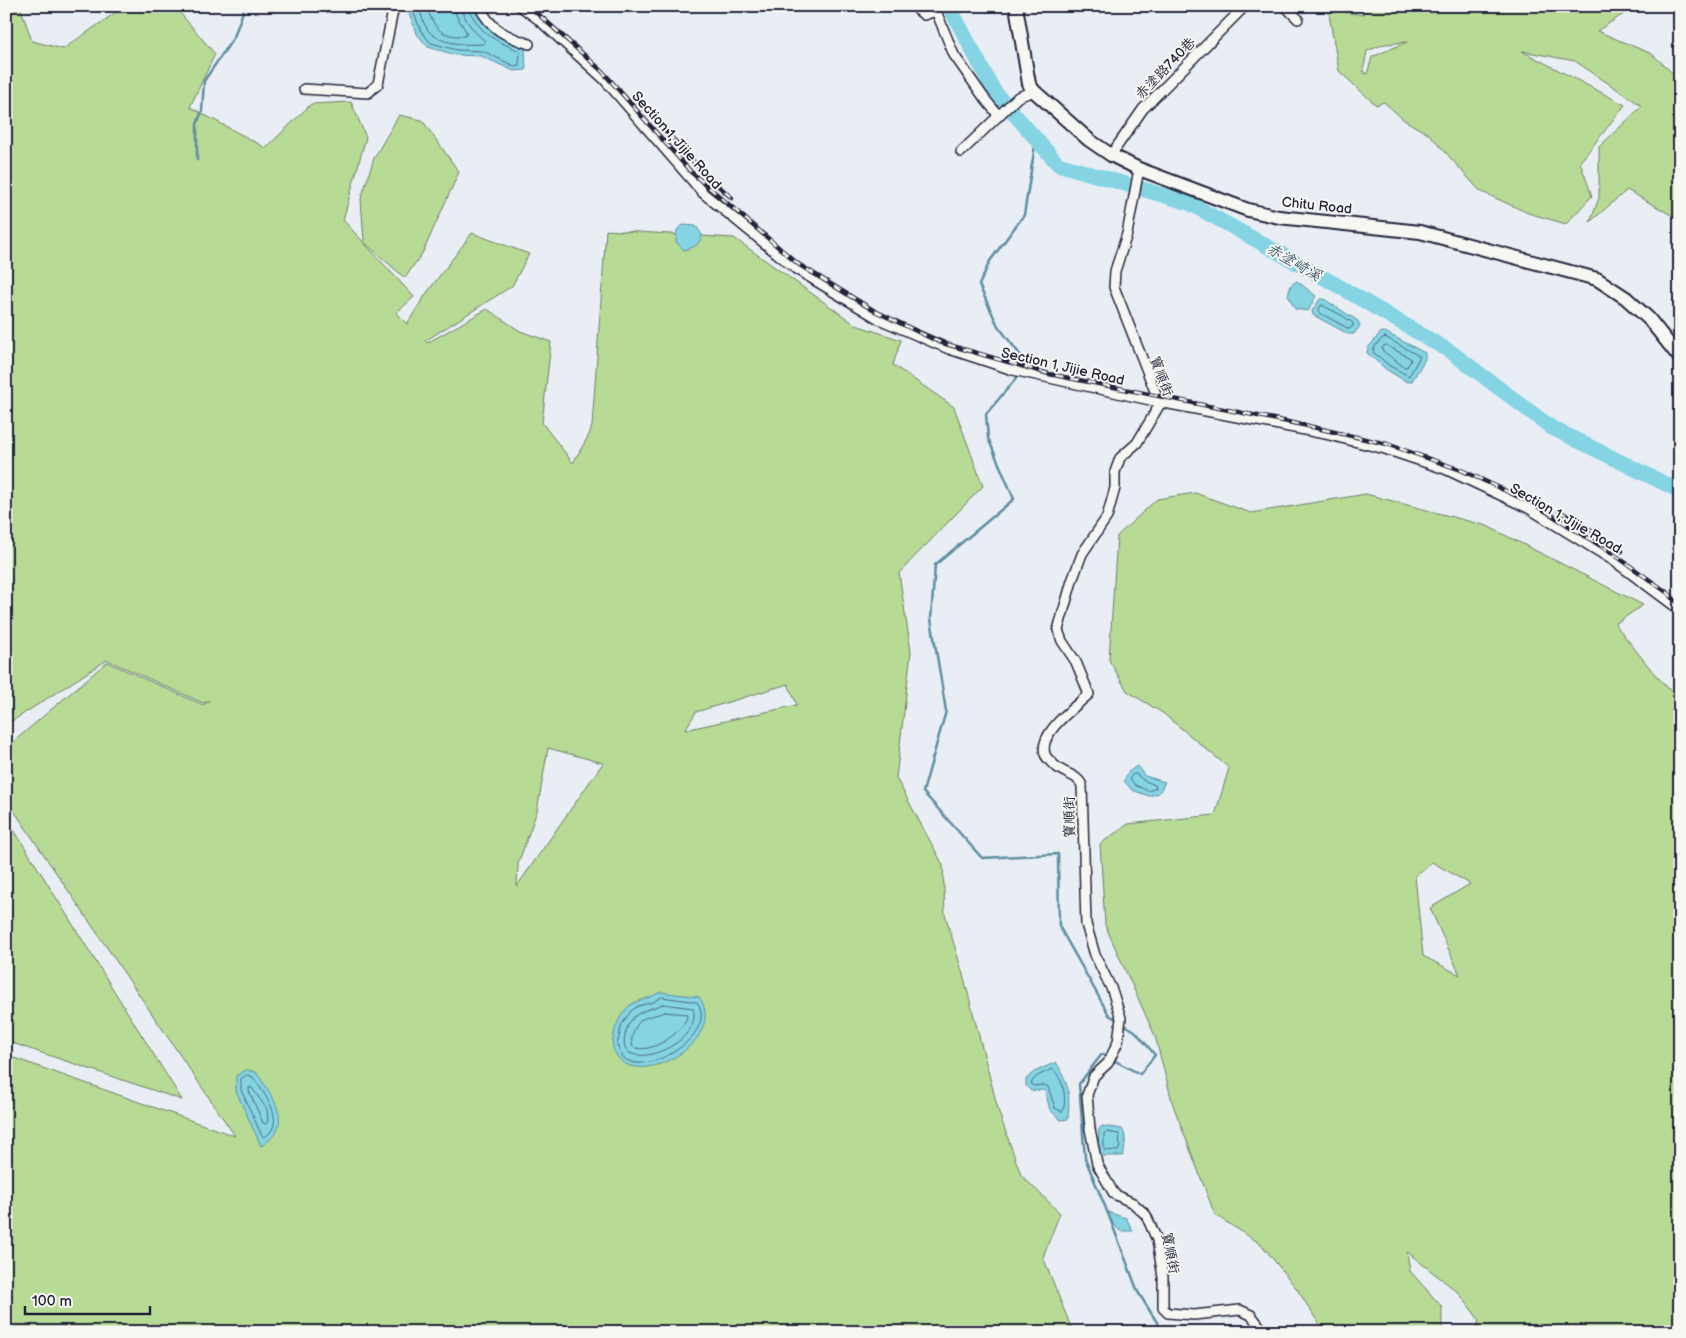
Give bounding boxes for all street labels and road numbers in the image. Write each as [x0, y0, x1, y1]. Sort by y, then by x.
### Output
street label: 赤塗路740巷 [1132, 33, 1200, 103]
street label: Section 1, Jijie Road [628, 88, 725, 193]
street label: Chitu Road [1281, 193, 1353, 218]
street label: Section 1, Jijie Road [1000, 344, 1126, 389]
street label: 寶順街 [1146, 354, 1177, 399]
street label: Section 1, Jijie Road [1507, 480, 1624, 557]
street label: 寶順街 [1061, 796, 1078, 838]
street label: 寶順街 [1158, 1231, 1183, 1275]

